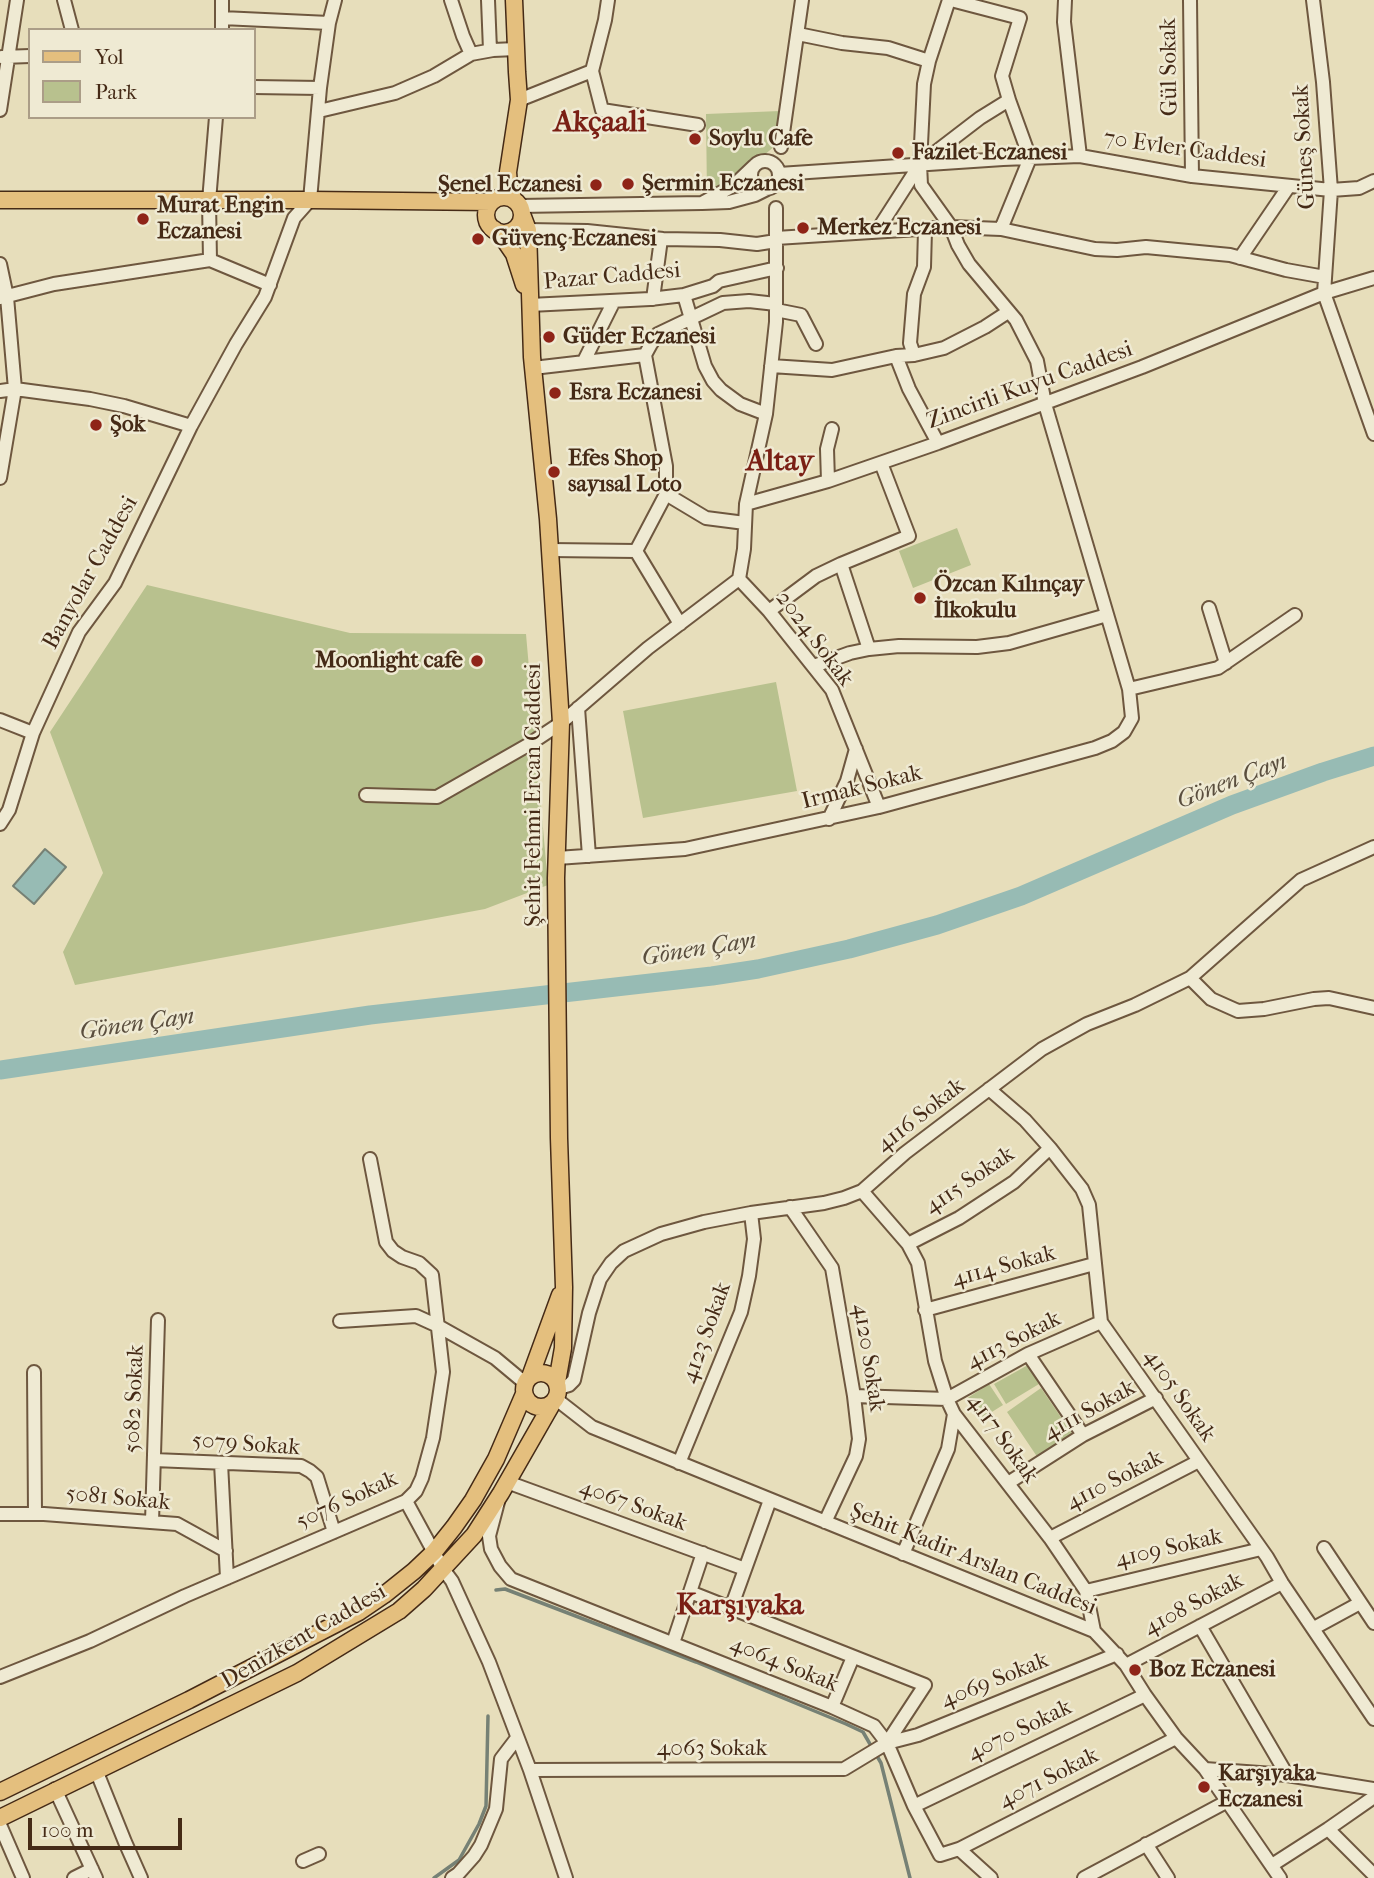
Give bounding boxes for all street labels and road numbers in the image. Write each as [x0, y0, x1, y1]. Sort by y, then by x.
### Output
street label: Gül Sokak [1155, 18, 1185, 116]
street label: Güneş Sokak [1288, 84, 1322, 210]
street label: 70 Evler Caddesi [1102, 125, 1268, 175]
street label: Pazar Caddesi [542, 257, 682, 297]
street label: Zincirli Kuyu Caddesi [923, 336, 1137, 436]
street label: Banyolar Caddesi [37, 492, 145, 654]
street label: 2024 Sokak [769, 586, 859, 692]
street label: Şehit Fehmi Ercan Caddesi [520, 663, 548, 927]
street label: Irmak Sokak [799, 760, 925, 816]
street label: 4116 Sokak [871, 1073, 971, 1159]
street label: 4115 Sokak [920, 1141, 1020, 1221]
street label: 4114 Sokak [949, 1240, 1059, 1294]
street label: 4123 Sokak [676, 1279, 738, 1387]
street label: 4120 Sokak [846, 1302, 890, 1414]
street label: 4113 Sokak [962, 1306, 1066, 1376]
street label: 5082 Sokak [119, 1344, 151, 1454]
street label: 4105 Sokak [1137, 1344, 1221, 1448]
street label: 4111 Sokak [1039, 1374, 1141, 1448]
street label: 4117 Sokak [960, 1389, 1044, 1489]
street label: 5079 Sokak [191, 1427, 301, 1463]
street label: 4110 Sokak [1062, 1445, 1168, 1517]
street label: 5076 Sokak [292, 1466, 402, 1536]
street label: 4067 Sokak [576, 1474, 690, 1538]
street label: 5081 Sokak [65, 1481, 171, 1517]
street label: Şehit Kadir Arslan Caddesi [846, 1498, 1100, 1622]
street label: 4109 Sokak [1113, 1523, 1225, 1575]
street label: 4108 Sokak [1140, 1567, 1248, 1643]
street label: Denizkent Caddesi [216, 1578, 392, 1696]
street label: 4064 Sokak [726, 1631, 842, 1699]
street label: 4069 Sokak [937, 1647, 1053, 1715]
street label: 4070 Sokak [963, 1694, 1077, 1768]
street label: 4063 Sokak [657, 1735, 767, 1763]
street label: 4071 Sokak [995, 1742, 1103, 1816]

